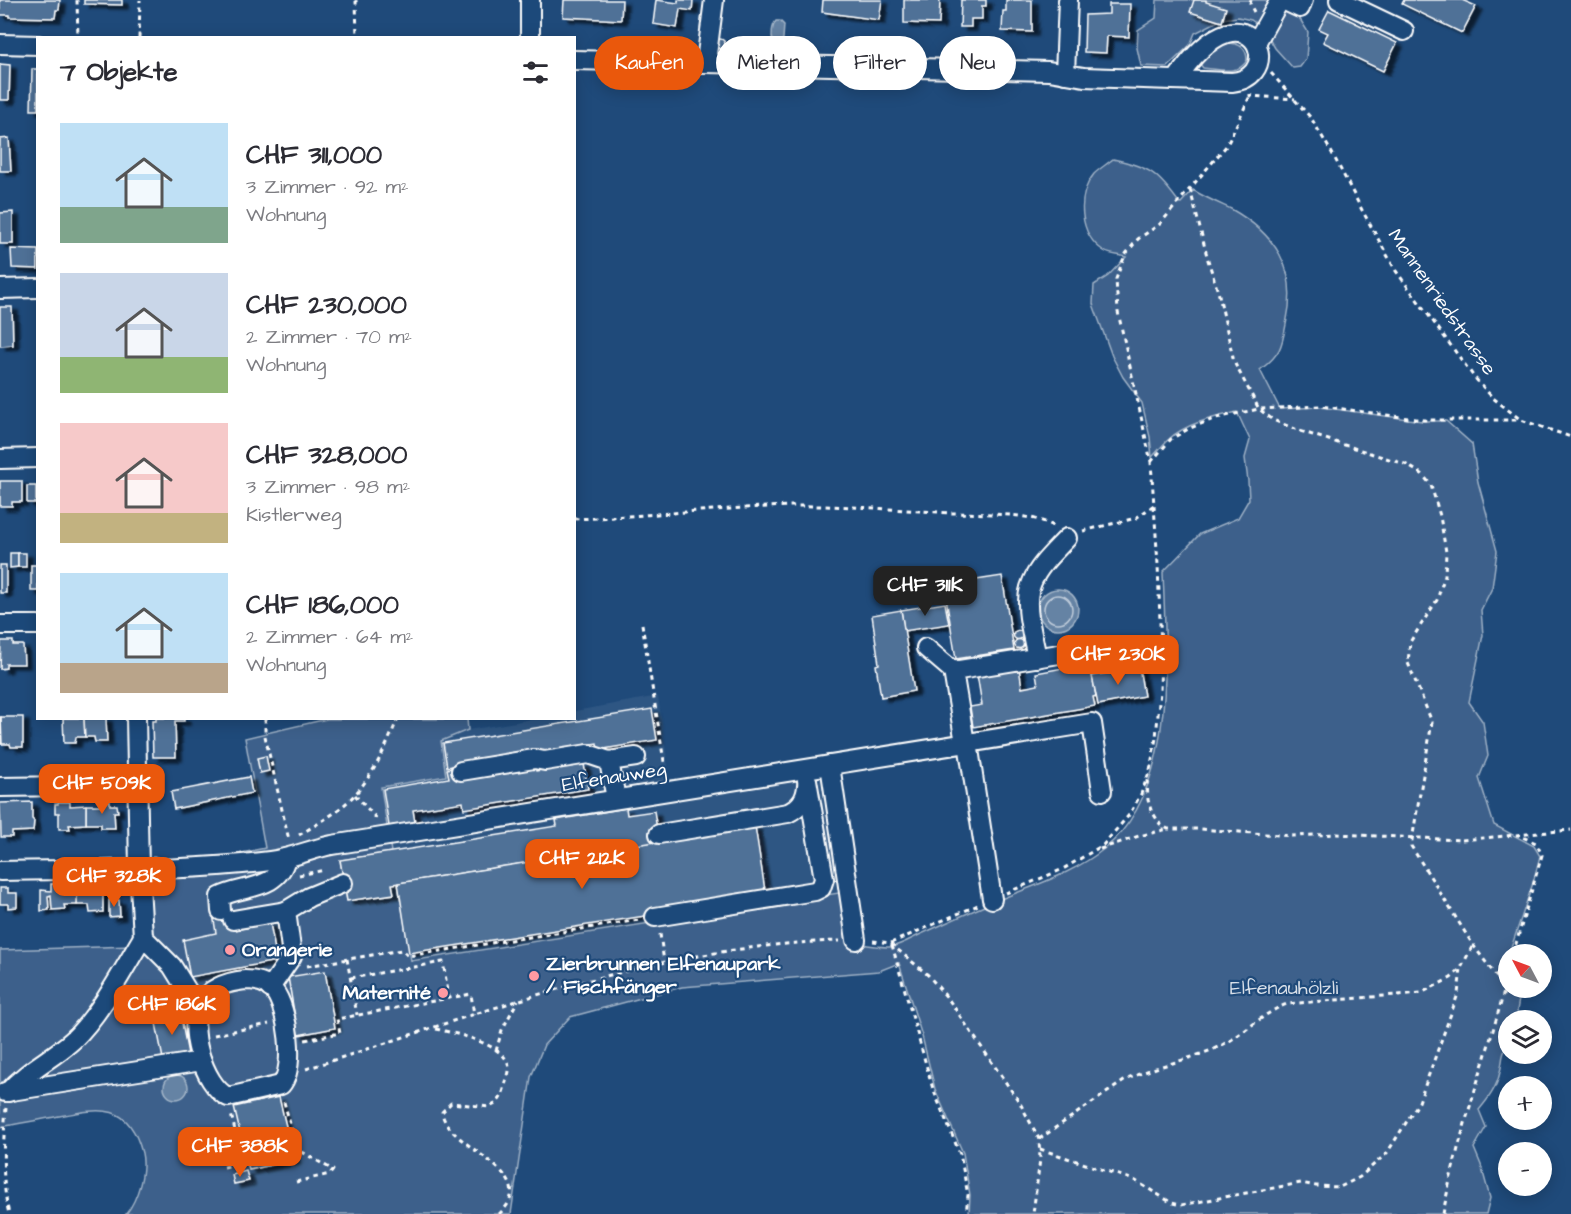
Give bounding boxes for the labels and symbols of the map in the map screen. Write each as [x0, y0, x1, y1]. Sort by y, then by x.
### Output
street label: Mannenriedstrasse [1381, 223, 1503, 381]
pin: CHF 311K [863, 566, 987, 617]
pin: CHF 230K [1056, 635, 1180, 686]
street label: Elfenauweg [560, 755, 668, 800]
pin: CHF 509K [40, 764, 164, 815]
pin: CHF 212K [520, 839, 644, 890]
pin: CHF 328K [52, 857, 176, 908]
place label: Orangerie [242, 936, 333, 965]
marker: Orangerie [223, 943, 237, 957]
north arrow [1498, 944, 1552, 998]
place label: Zierbrunnen Elfenaupark / Fischfänger [546, 950, 781, 1002]
marker: Zierbrunnen Elfenaupark / Fischfänger [527, 969, 541, 983]
park label: Elfenauhölzli [1230, 974, 1338, 1002]
place label: Maternité [342, 979, 431, 1007]
pin: CHF 186K [110, 985, 234, 1036]
marker: Maternité [436, 986, 450, 1000]
pin: CHF 388K [178, 1127, 302, 1178]

